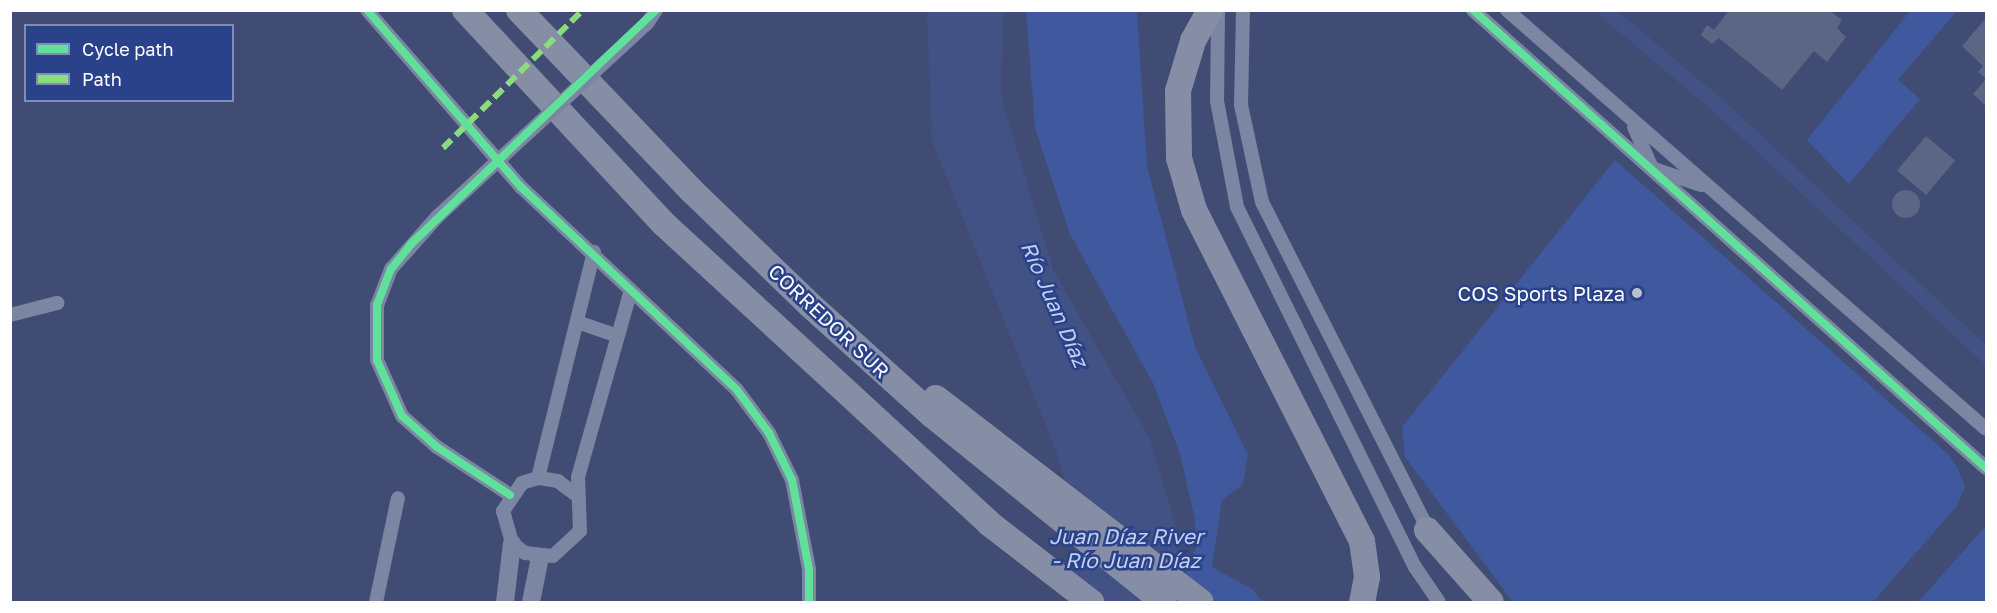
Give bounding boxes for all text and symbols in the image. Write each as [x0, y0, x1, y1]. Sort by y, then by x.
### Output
legend [24, 24, 234, 102]
text: Cycle path [82, 38, 174, 60]
text: Path [82, 68, 122, 90]
water label: Río Juan Díaz [1016, 237, 1094, 371]
street label: CORREDOR SUR [764, 259, 894, 383]
place label: COS Sports Plaza [1458, 281, 1625, 305]
marker: COS Sports Plaza [1630, 286, 1644, 300]
water label: Juan Díaz River - Río Juan Díaz [1049, 523, 1203, 573]

